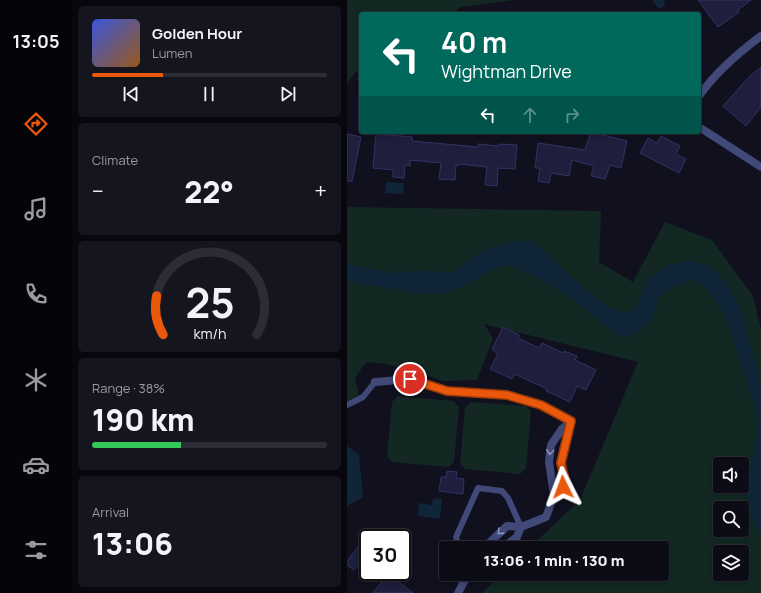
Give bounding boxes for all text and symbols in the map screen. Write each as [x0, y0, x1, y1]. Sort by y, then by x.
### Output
text: Golden Hour [152, 23, 242, 44]
text: 40 m [441, 23, 507, 61]
icon: left [375, 28, 427, 80]
text: 13:05 [13, 29, 59, 53]
text: Lumen [152, 44, 192, 62]
text: Wightman Drive [441, 59, 572, 83]
icon: previous [120, 83, 142, 105]
icon: pause [198, 83, 220, 105]
icon: next [277, 83, 299, 105]
icon: left [477, 104, 499, 126]
icon: ahead [519, 104, 541, 126]
icon: right [561, 104, 583, 126]
icon: directions [22, 110, 50, 138]
text: Climate [92, 151, 138, 169]
text: 22° [184, 171, 234, 212]
text: − [92, 176, 104, 206]
text: + [314, 176, 327, 206]
icon: music [22, 195, 50, 223]
text: 25 [185, 273, 234, 329]
icon: phone [22, 280, 50, 308]
text: km/h [193, 323, 226, 342]
pin [393, 362, 427, 396]
icon: climate [22, 366, 50, 394]
icon: arrive [399, 368, 421, 390]
text: Range · 38% [92, 379, 165, 397]
text: 190 km [92, 399, 195, 440]
one-way arrow [546, 449, 555, 455]
icon: car [22, 451, 50, 479]
map controls [713, 457, 749, 581]
button: sound [713, 457, 749, 493]
position arrow [542, 466, 584, 508]
button: search [713, 501, 749, 537]
text: Arrival [92, 503, 129, 521]
text: 13:06 [92, 523, 173, 564]
one-way arrow [497, 527, 505, 535]
speed limit sign: 30 [359, 529, 411, 581]
icon: filters [22, 536, 50, 564]
button: layers [713, 545, 749, 581]
text: 13:06 · 1 min · 130 m [484, 550, 624, 571]

